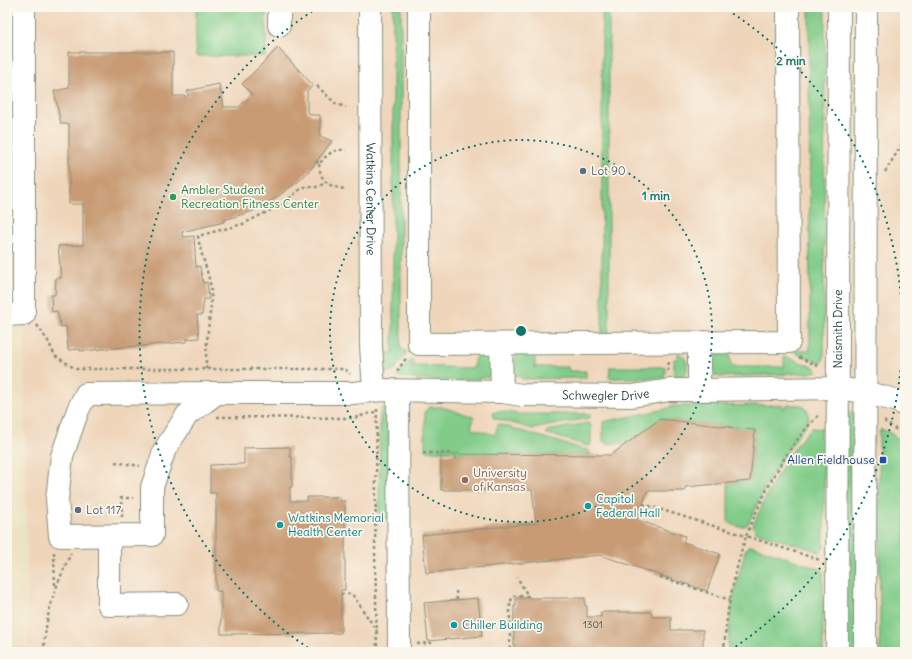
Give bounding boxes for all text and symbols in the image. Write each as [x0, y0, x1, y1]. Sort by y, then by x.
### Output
text: 2 min [776, 53, 806, 68]
street label: Watkins Center Drive [363, 142, 379, 256]
place label: Lot 90 [591, 163, 626, 178]
marker: Lot 90 [578, 166, 588, 176]
place label: Ambler Student Recreation Fitness Center [181, 182, 319, 211]
text: 1 min [642, 188, 670, 203]
marker: Ambler Student Recreation Fitness Center [168, 192, 178, 202]
street label: Naismith Drive [830, 290, 845, 368]
centre of rings [514, 324, 528, 338]
street label: Schwegler Drive [562, 385, 650, 403]
place label: Allen Fieldhouse [787, 452, 875, 467]
marker: Allen Fieldhouse [878, 455, 888, 465]
place label: University of Kansas [473, 465, 527, 494]
marker: University of Kansas [460, 475, 470, 485]
place label: Capitol Federal Hall [596, 491, 660, 520]
marker: Capitol Federal Hall [583, 501, 593, 511]
place label: Lot 117 [86, 502, 121, 517]
marker: Lot 117 [73, 505, 83, 515]
place label: Watkins Memorial Health Center [288, 510, 384, 539]
marker: Watkins Memorial Health Center [275, 520, 285, 530]
place label: Chiller Building [462, 617, 543, 632]
house number: 1301 [583, 618, 603, 631]
marker: Chiller Building [449, 620, 459, 630]

